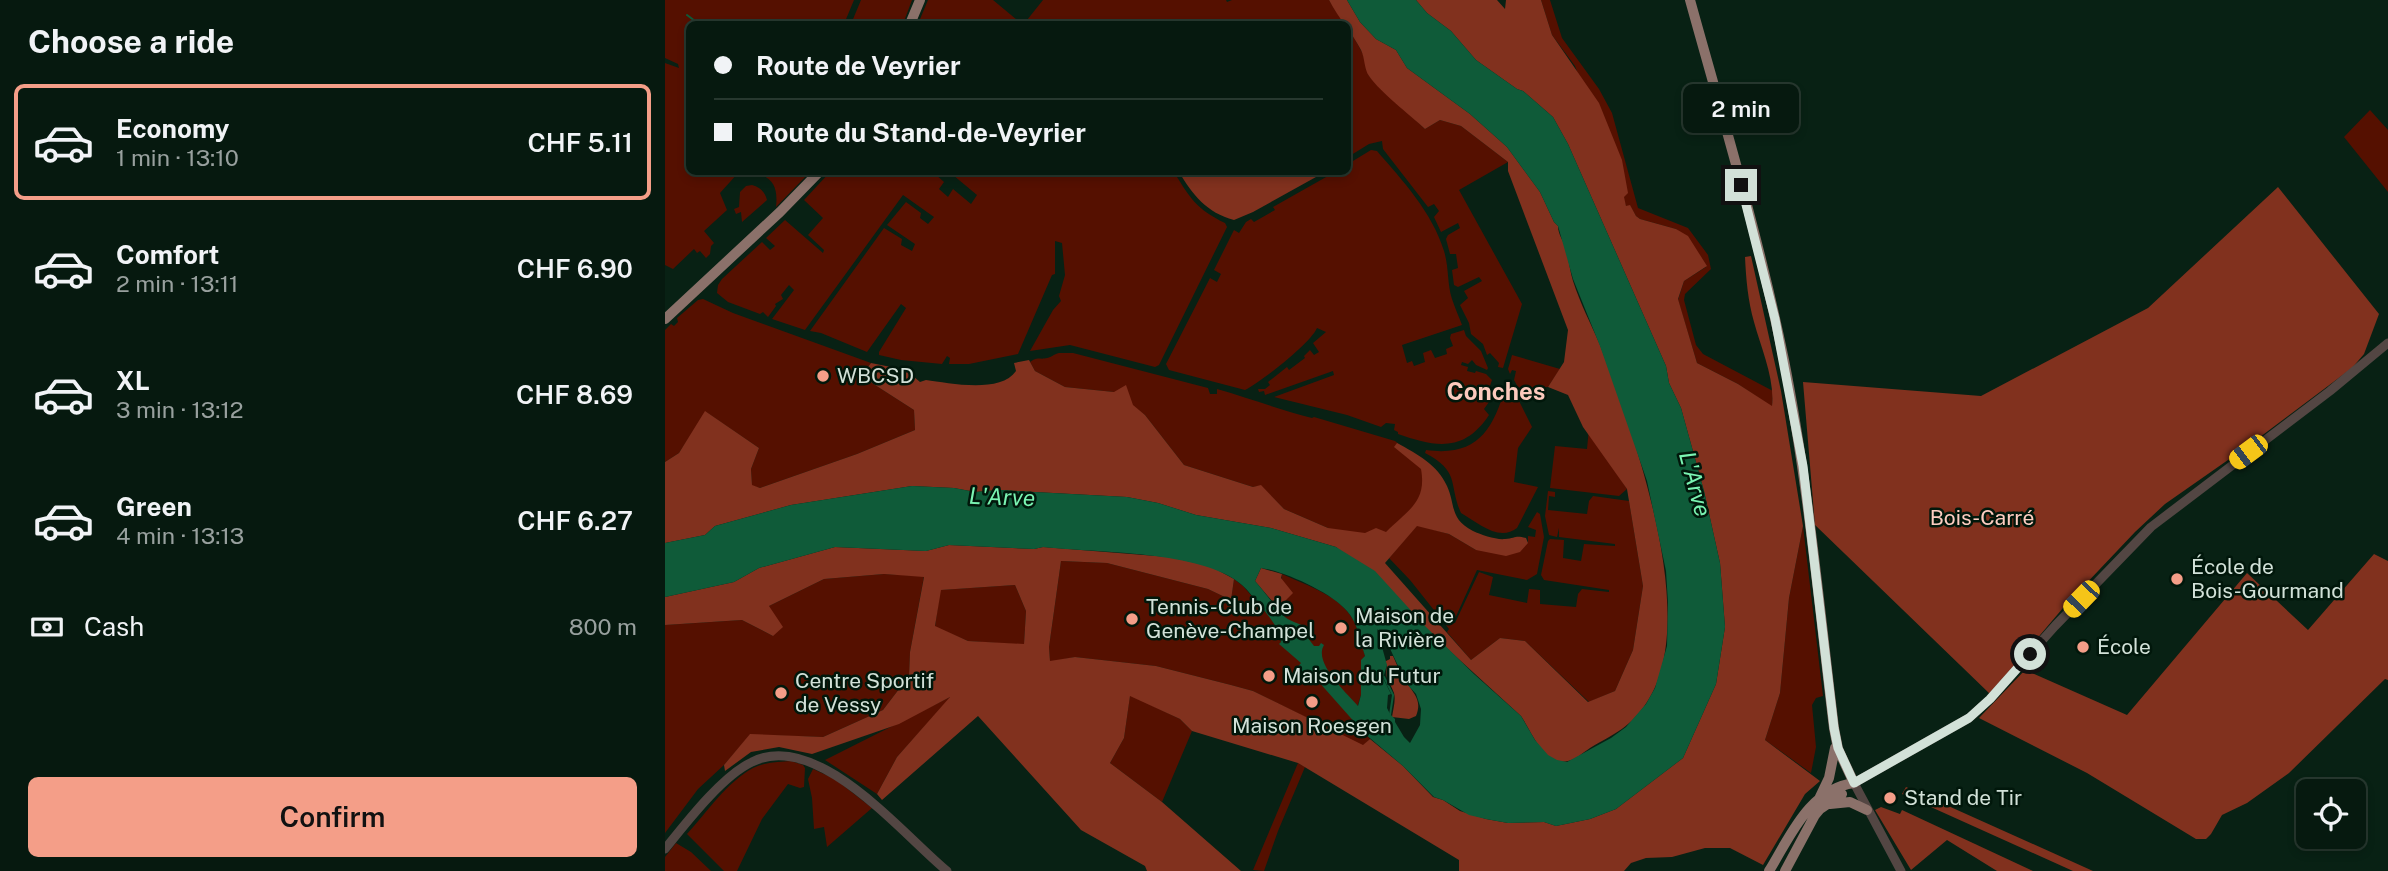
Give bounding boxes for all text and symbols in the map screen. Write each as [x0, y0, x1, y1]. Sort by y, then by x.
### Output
text: Choose a ride [28, 23, 234, 60]
text: Route de Veyrier [756, 50, 961, 81]
callout: 2 min [1683, 83, 1799, 132]
text: 2 min [1711, 95, 1771, 122]
icon: car [32, 111, 95, 174]
text: Economy [116, 113, 229, 144]
text: Route du Stand-de-Veyrier [756, 117, 1086, 148]
text: CHF 5.11 [528, 127, 633, 158]
text: 1 min · 13:10 [116, 144, 239, 171]
route end [1725, 169, 1757, 201]
icon: car [32, 237, 95, 300]
text: Comfort [116, 239, 219, 270]
text: CHF 6.90 [517, 253, 633, 284]
text: 2 min · 13:11 [116, 270, 238, 297]
icon: car [32, 363, 95, 426]
place label: WBCSD [837, 363, 914, 388]
text: XL [116, 365, 150, 396]
marker: WBCSD [815, 368, 831, 384]
district label: Conches [1446, 377, 1546, 405]
text: CHF 8.69 [516, 379, 633, 410]
text: 3 min · 13:12 [116, 396, 244, 423]
car [2225, 431, 2272, 473]
water label: L'Arve [1674, 448, 1717, 519]
water label: L'Arve [968, 482, 1036, 511]
icon: car [32, 489, 95, 552]
text: Green [116, 491, 192, 522]
text: CHF 6.27 [517, 505, 633, 536]
park label: Bois-Carré [1930, 505, 2034, 530]
text: 4 min · 13:13 [116, 522, 244, 549]
place label: École de Bois-Gourmand [2191, 554, 2344, 603]
marker: École de Bois-Gourmand [2169, 571, 2185, 587]
car [2059, 577, 2104, 621]
place label: Tennis-Club de Genève-Champel [1146, 594, 1315, 643]
place label: Maison de la Rivière [1355, 603, 1454, 652]
icon: cash [28, 608, 66, 646]
text: Cash [84, 611, 144, 642]
marker: Tennis-Club de Genève-Champel [1124, 611, 1140, 627]
text: 800 m [569, 613, 637, 640]
marker: Maison de la Rivière [1333, 620, 1349, 636]
place label: École [2097, 634, 2151, 659]
route start [2014, 638, 2046, 670]
marker: École [2075, 639, 2091, 655]
place label: Maison du Futur [1283, 663, 1441, 688]
place label: Centre Sportif de Vessy [795, 668, 934, 717]
marker: Maison du Futur [1261, 668, 1277, 684]
marker: Centre Sportif de Vessy [773, 685, 789, 701]
marker: Maison Roesgen [1304, 694, 1320, 710]
place label: Maison Roesgen [1232, 713, 1392, 738]
button: Confirm [28, 777, 637, 857]
map controls [2296, 779, 2366, 849]
button: locate [2296, 779, 2366, 849]
place label: Stand de Tir [1904, 785, 2022, 810]
marker: Stand de Tir [1882, 790, 1898, 806]

